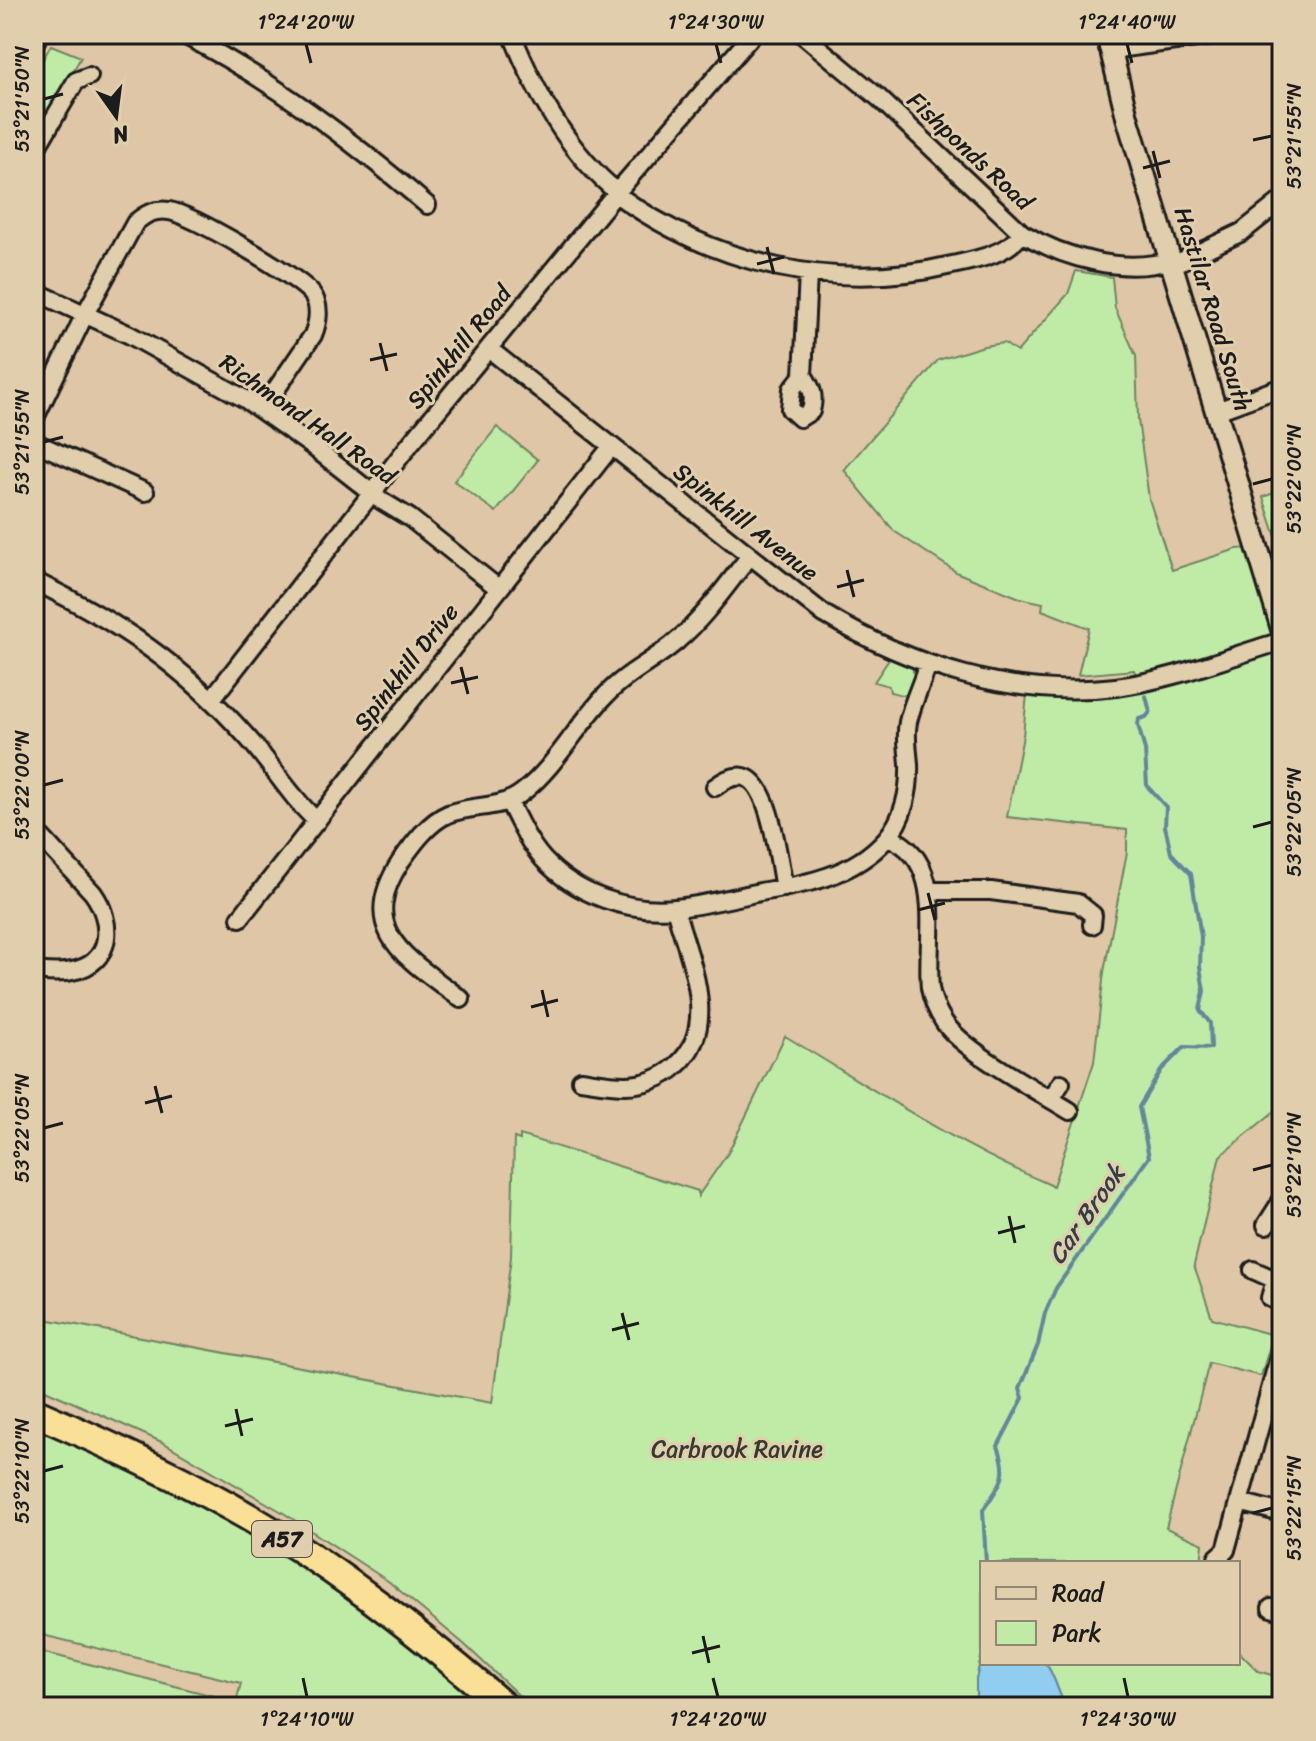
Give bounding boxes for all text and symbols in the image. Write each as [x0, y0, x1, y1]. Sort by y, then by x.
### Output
text: 1°24'20"W [258, 5, 355, 40]
text: 1°24'30"W [668, 5, 765, 40]
text: 1°24'40"W [1078, 5, 1176, 40]
text: 53°21'50"N [5, 46, 40, 152]
north arrow [76, 76, 156, 156]
street label: Fishponds Road [897, 81, 1045, 223]
text: 53°21'55"N [1277, 83, 1312, 189]
text: N [108, 114, 134, 156]
street label: Hastilar Road South [1162, 202, 1264, 416]
street label: Spinkhill Road [395, 274, 524, 419]
street label: Richmond Hall Road [211, 342, 407, 497]
text: 53°21'55"N [5, 389, 40, 495]
text: 53°22'00"N [1277, 424, 1312, 534]
street label: Spinkhill Avenue [664, 451, 828, 593]
street label: Spinkhill Drive [342, 594, 470, 740]
text: 53°22'00"N [5, 730, 40, 840]
text: 53°22'05"N [1277, 767, 1312, 877]
text: 53°22'05"N [5, 1073, 40, 1183]
text: 53°22'10"N [1277, 1112, 1312, 1218]
water label: Car Brook [1034, 1152, 1139, 1274]
text: 53°22'10"N [5, 1418, 40, 1524]
park label: Carbrook Ravine [651, 1428, 823, 1470]
text: 53°22'15"N [1277, 1455, 1312, 1561]
road number: A57 [252, 1521, 312, 1557]
legend [980, 1561, 1240, 1665]
text: Road [1052, 1572, 1106, 1614]
text: Park [1052, 1612, 1101, 1654]
text: 1°24'10"W [260, 1702, 354, 1737]
text: 1°24'20"W [670, 1702, 767, 1737]
text: 1°24'30"W [1080, 1702, 1177, 1737]

